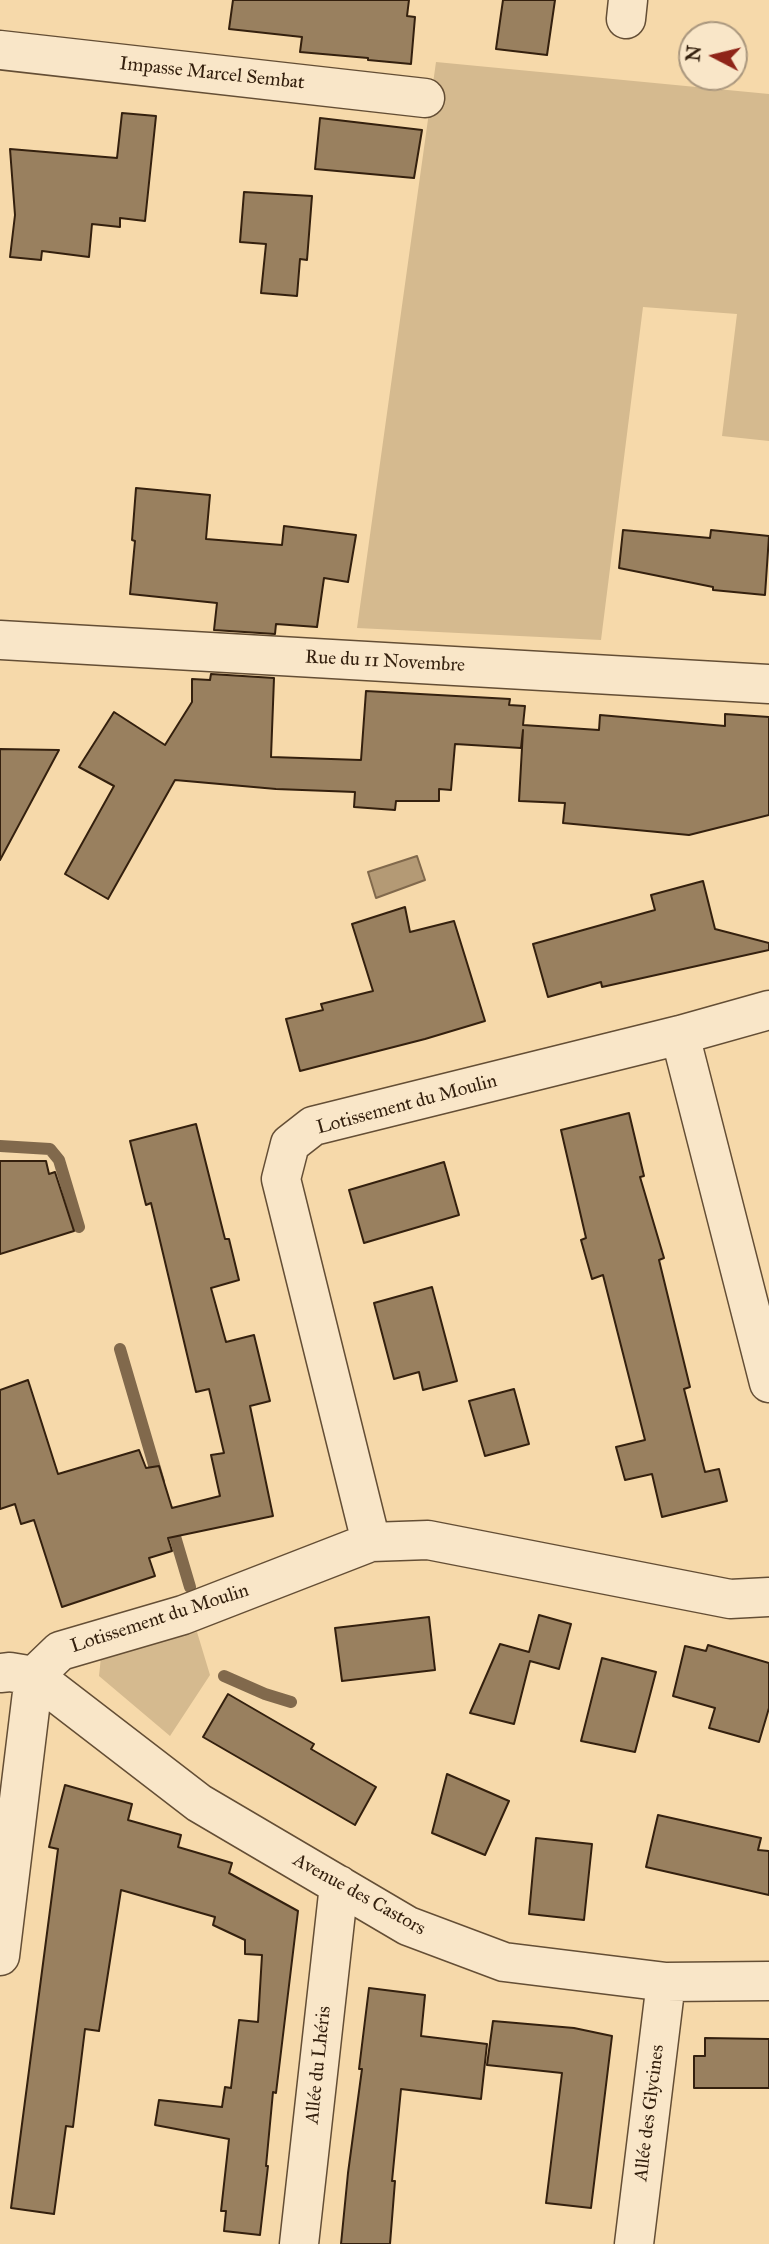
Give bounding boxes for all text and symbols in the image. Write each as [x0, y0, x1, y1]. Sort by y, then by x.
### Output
north arrow [678, 21, 748, 91]
text: N [681, 44, 706, 63]
street label: Impasse Marcel Sembat [118, 53, 306, 95]
street label: Rue du 11 Novembre [304, 646, 466, 678]
street label: Lotissement du Moulin [314, 1070, 500, 1140]
street label: Lotissement du Moulin [68, 1579, 252, 1659]
street label: Avenue des Castors [289, 1849, 429, 1941]
street label: Allée du Lhéris [301, 2005, 337, 2125]
street label: Allée des Glycines [630, 2043, 670, 2183]

